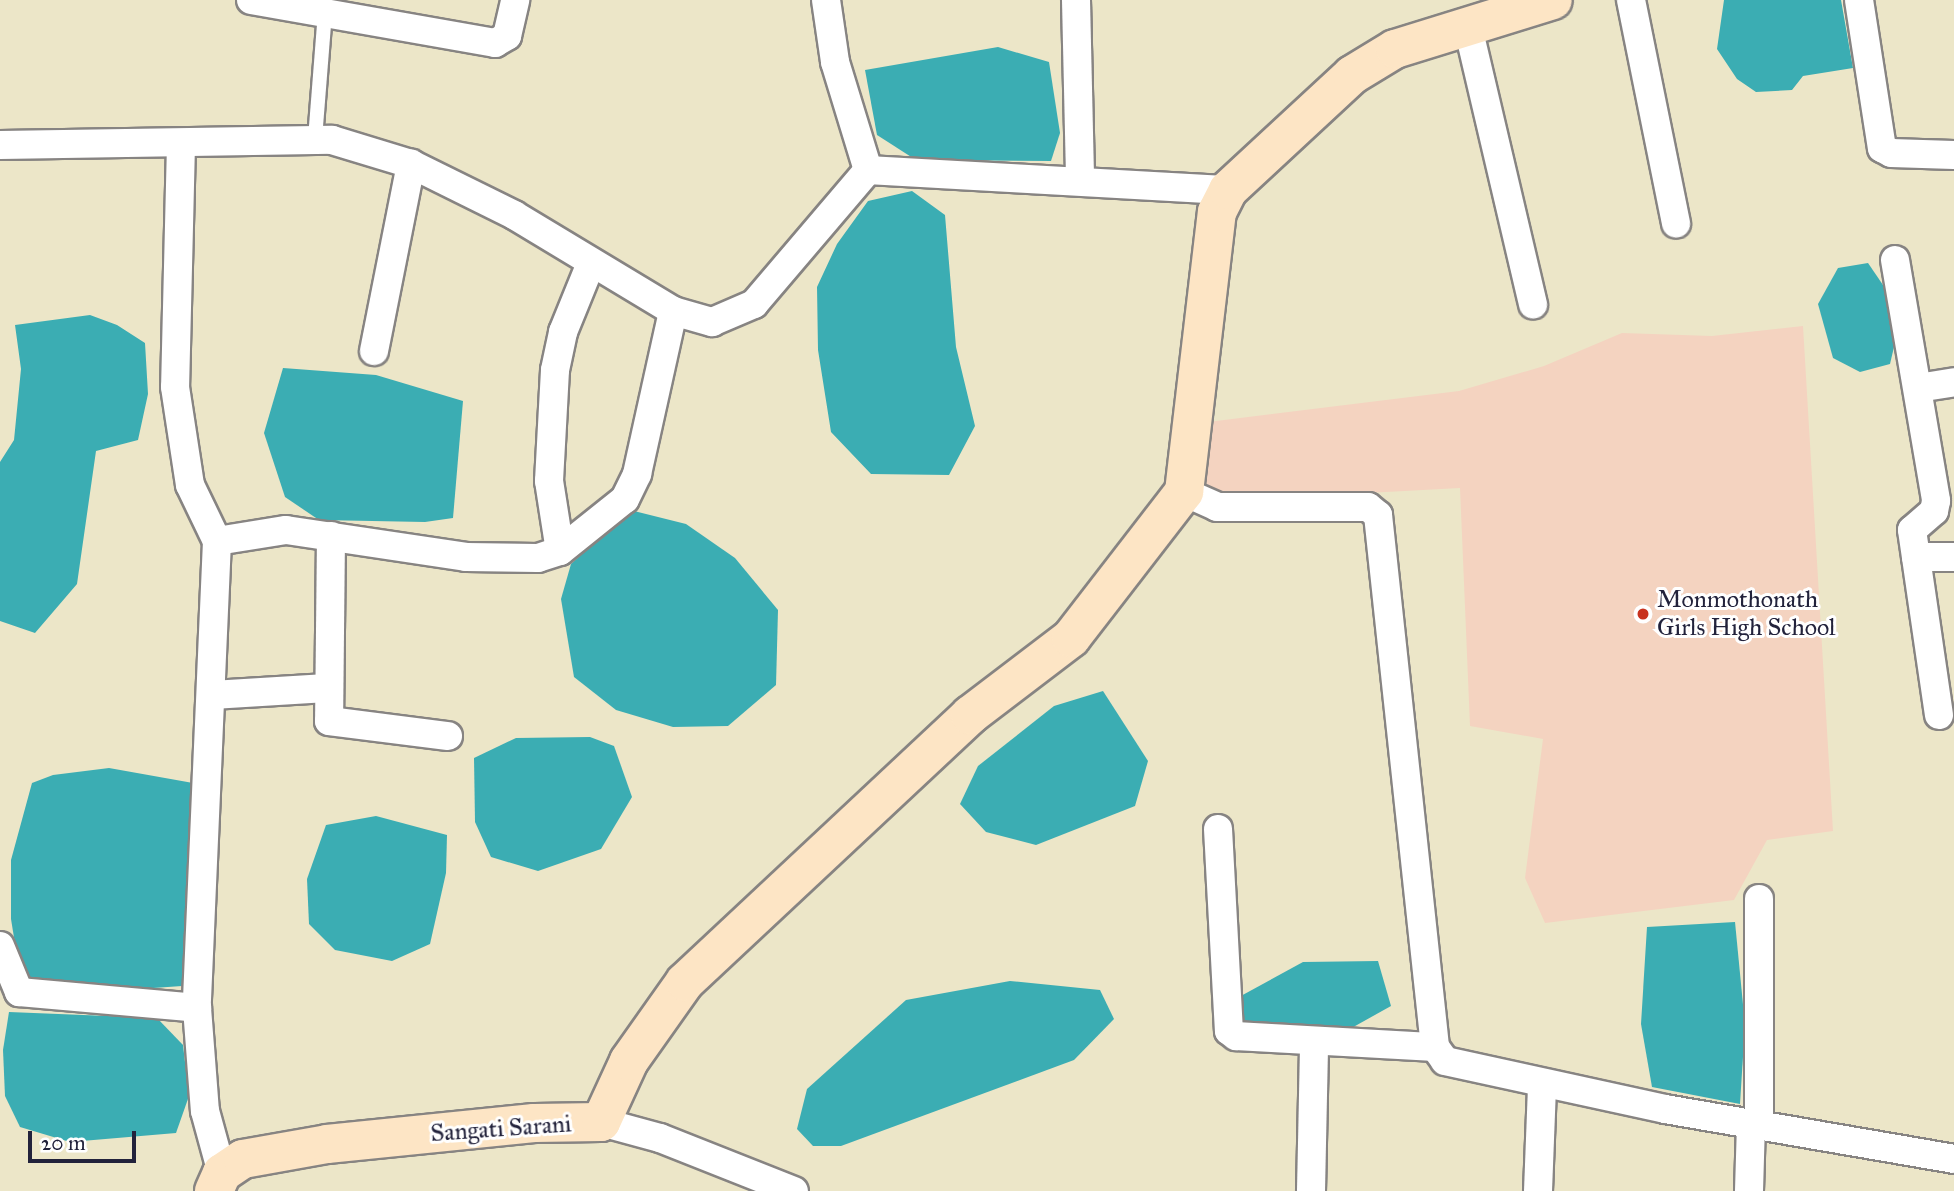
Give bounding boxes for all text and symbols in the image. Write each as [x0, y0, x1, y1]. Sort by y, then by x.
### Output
place label: Monmothonath Girls High School [1657, 586, 1836, 642]
marker: Monmothonath Girls High School [1635, 606, 1651, 622]
street label: Sangati Sarani [430, 1110, 572, 1148]
scale bar [32, 1118, 140, 1162]
text: 20 m [41, 1130, 86, 1156]

